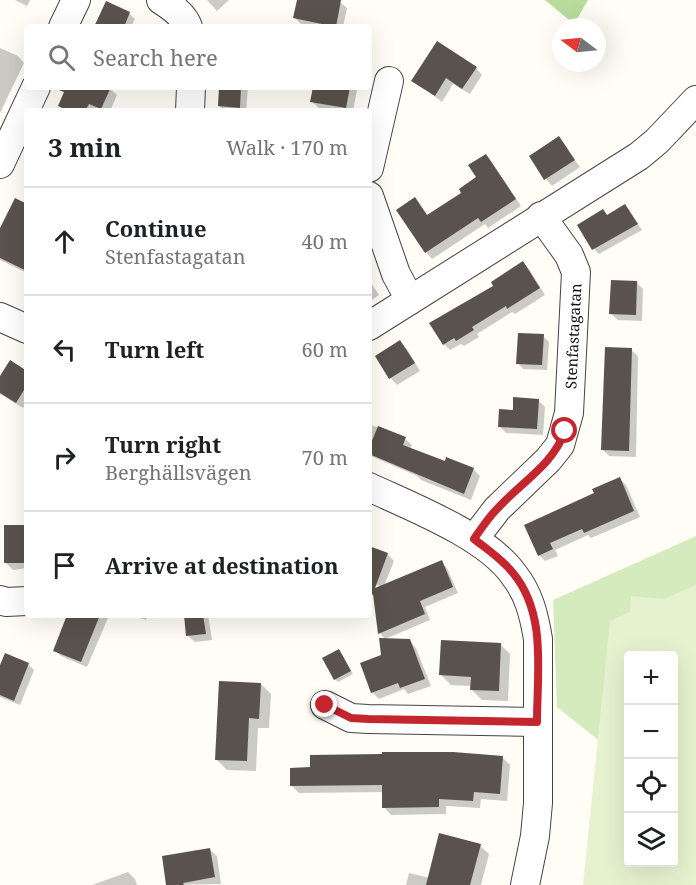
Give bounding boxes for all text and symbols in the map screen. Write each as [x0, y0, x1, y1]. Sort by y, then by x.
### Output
north arrow [552, 18, 606, 72]
search box [24, 24, 372, 90]
icon: search [45, 41, 78, 74]
text: Search here [93, 42, 218, 72]
text: 3 min [48, 129, 122, 165]
text: Walk · 170 m [226, 134, 348, 161]
text: Continue [105, 213, 207, 243]
icon: ahead [48, 225, 81, 258]
text: 40 m [302, 228, 348, 255]
text: Stenfastagatan [105, 243, 246, 270]
street label: Stenfastagatan [560, 283, 585, 389]
icon: left [48, 333, 81, 366]
text: Turn left [105, 334, 204, 364]
text: 60 m [302, 336, 348, 363]
route start [551, 417, 577, 443]
text: Turn right [105, 429, 221, 459]
icon: right [48, 441, 81, 474]
text: 70 m [302, 444, 348, 471]
text: Berghällsvägen [105, 459, 252, 486]
icon: arrive [48, 549, 81, 582]
text: Arrive at destination [105, 550, 339, 580]
map controls [624, 651, 678, 867]
button: + [624, 651, 678, 705]
route end [311, 691, 337, 717]
button: − [624, 705, 678, 759]
button: locate [624, 759, 678, 813]
button: layers [624, 813, 678, 867]

